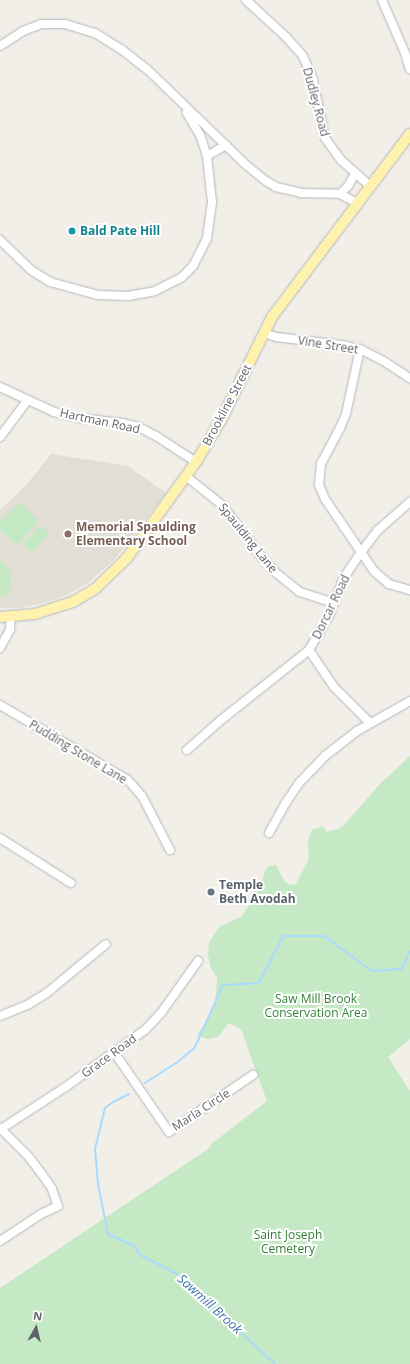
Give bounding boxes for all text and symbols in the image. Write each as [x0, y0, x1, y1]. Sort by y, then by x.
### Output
street label: Dudley Road [300, 66, 332, 138]
place label: Bald Pate Hill [80, 224, 160, 238]
marker: Bald Pate Hill [67, 226, 77, 236]
street label: Vine Street [297, 333, 359, 357]
street label: Brookline Street [199, 362, 255, 448]
street label: Hartman Road [59, 405, 141, 437]
street label: Spaulding Lane [216, 500, 280, 576]
place label: Memorial Spaulding Elementary School [76, 520, 196, 548]
marker: Memorial Spaulding Elementary School [63, 529, 73, 539]
street label: Dorcar Road [309, 572, 353, 642]
street label: Pudding Stone Lane [26, 717, 130, 787]
place label: Temple Beth Avodah [219, 878, 296, 906]
marker: Temple Beth Avodah [206, 887, 216, 897]
park label: Saw Mill Brook Conservation Area [264, 992, 368, 1020]
street label: Grace Road [79, 1031, 139, 1081]
street label: Marla Circle [169, 1086, 233, 1134]
park label: Saint Joseph Cemetery [254, 1228, 322, 1256]
water label: Sawmill Brook [174, 1271, 246, 1337]
north arrow [16, 1308, 56, 1348]
text: N [32, 1308, 43, 1324]

